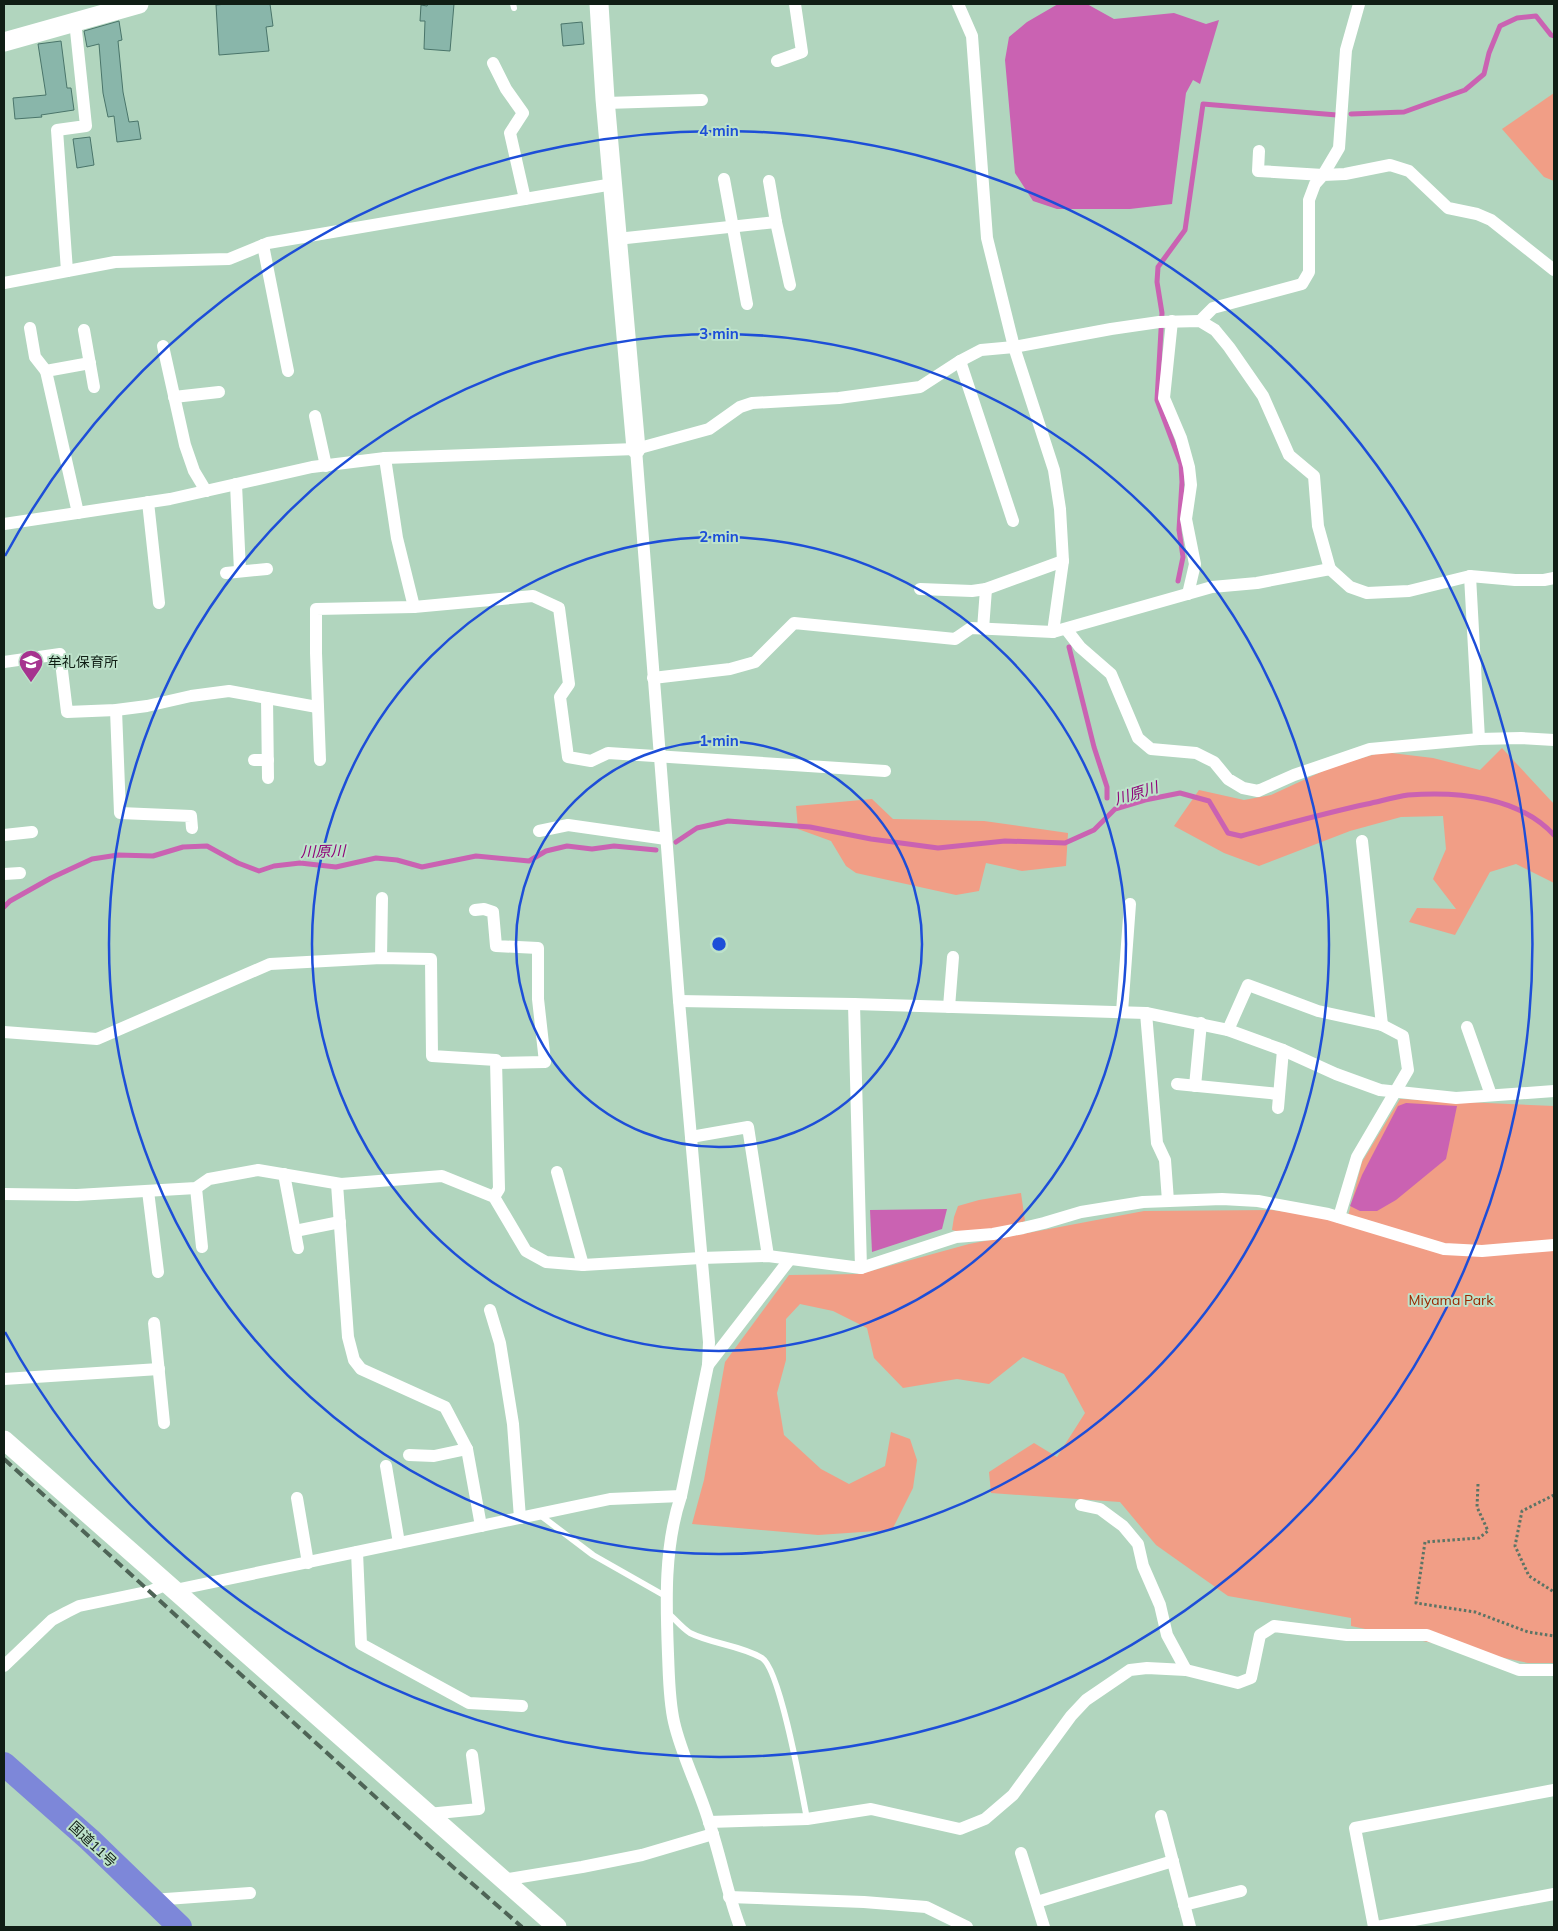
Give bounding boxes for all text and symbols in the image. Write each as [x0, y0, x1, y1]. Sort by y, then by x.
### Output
text: 4 min [699, 121, 739, 140]
text: 3 min [699, 324, 739, 343]
text: 2 min [699, 527, 739, 546]
school or university icon: 牟礼保育所 [18, 649, 44, 683]
place label: 牟礼保育所 [48, 653, 118, 671]
text: 1 min [699, 731, 739, 750]
water label: 川原川 [1112, 777, 1162, 809]
water label: 川原川 [300, 841, 348, 861]
centre of rings [710, 935, 728, 953]
park label: Miyama Park [1409, 1291, 1494, 1309]
street label: 国道11号 [65, 1817, 121, 1871]

